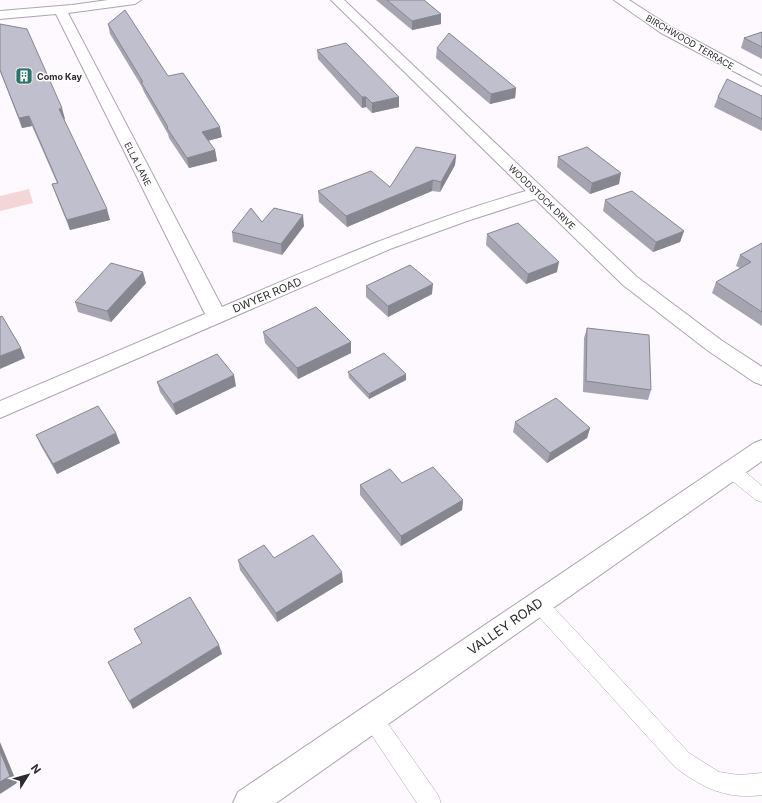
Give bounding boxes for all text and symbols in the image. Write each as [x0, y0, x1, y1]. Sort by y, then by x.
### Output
street label: BIRCHWOOD TERRACE [644, 12, 736, 72]
building icon: Como Kay [14, 66, 34, 86]
place label: Como Kay [37, 71, 83, 82]
street label: ELLA LANE [122, 140, 154, 188]
street label: WOODSTOCK DRIVE [506, 162, 578, 232]
street label: DWYER ROAD [230, 274, 304, 316]
street label: VALLEY ROAD [464, 594, 546, 658]
north arrow [8, 755, 48, 795]
text: N [28, 761, 44, 777]

